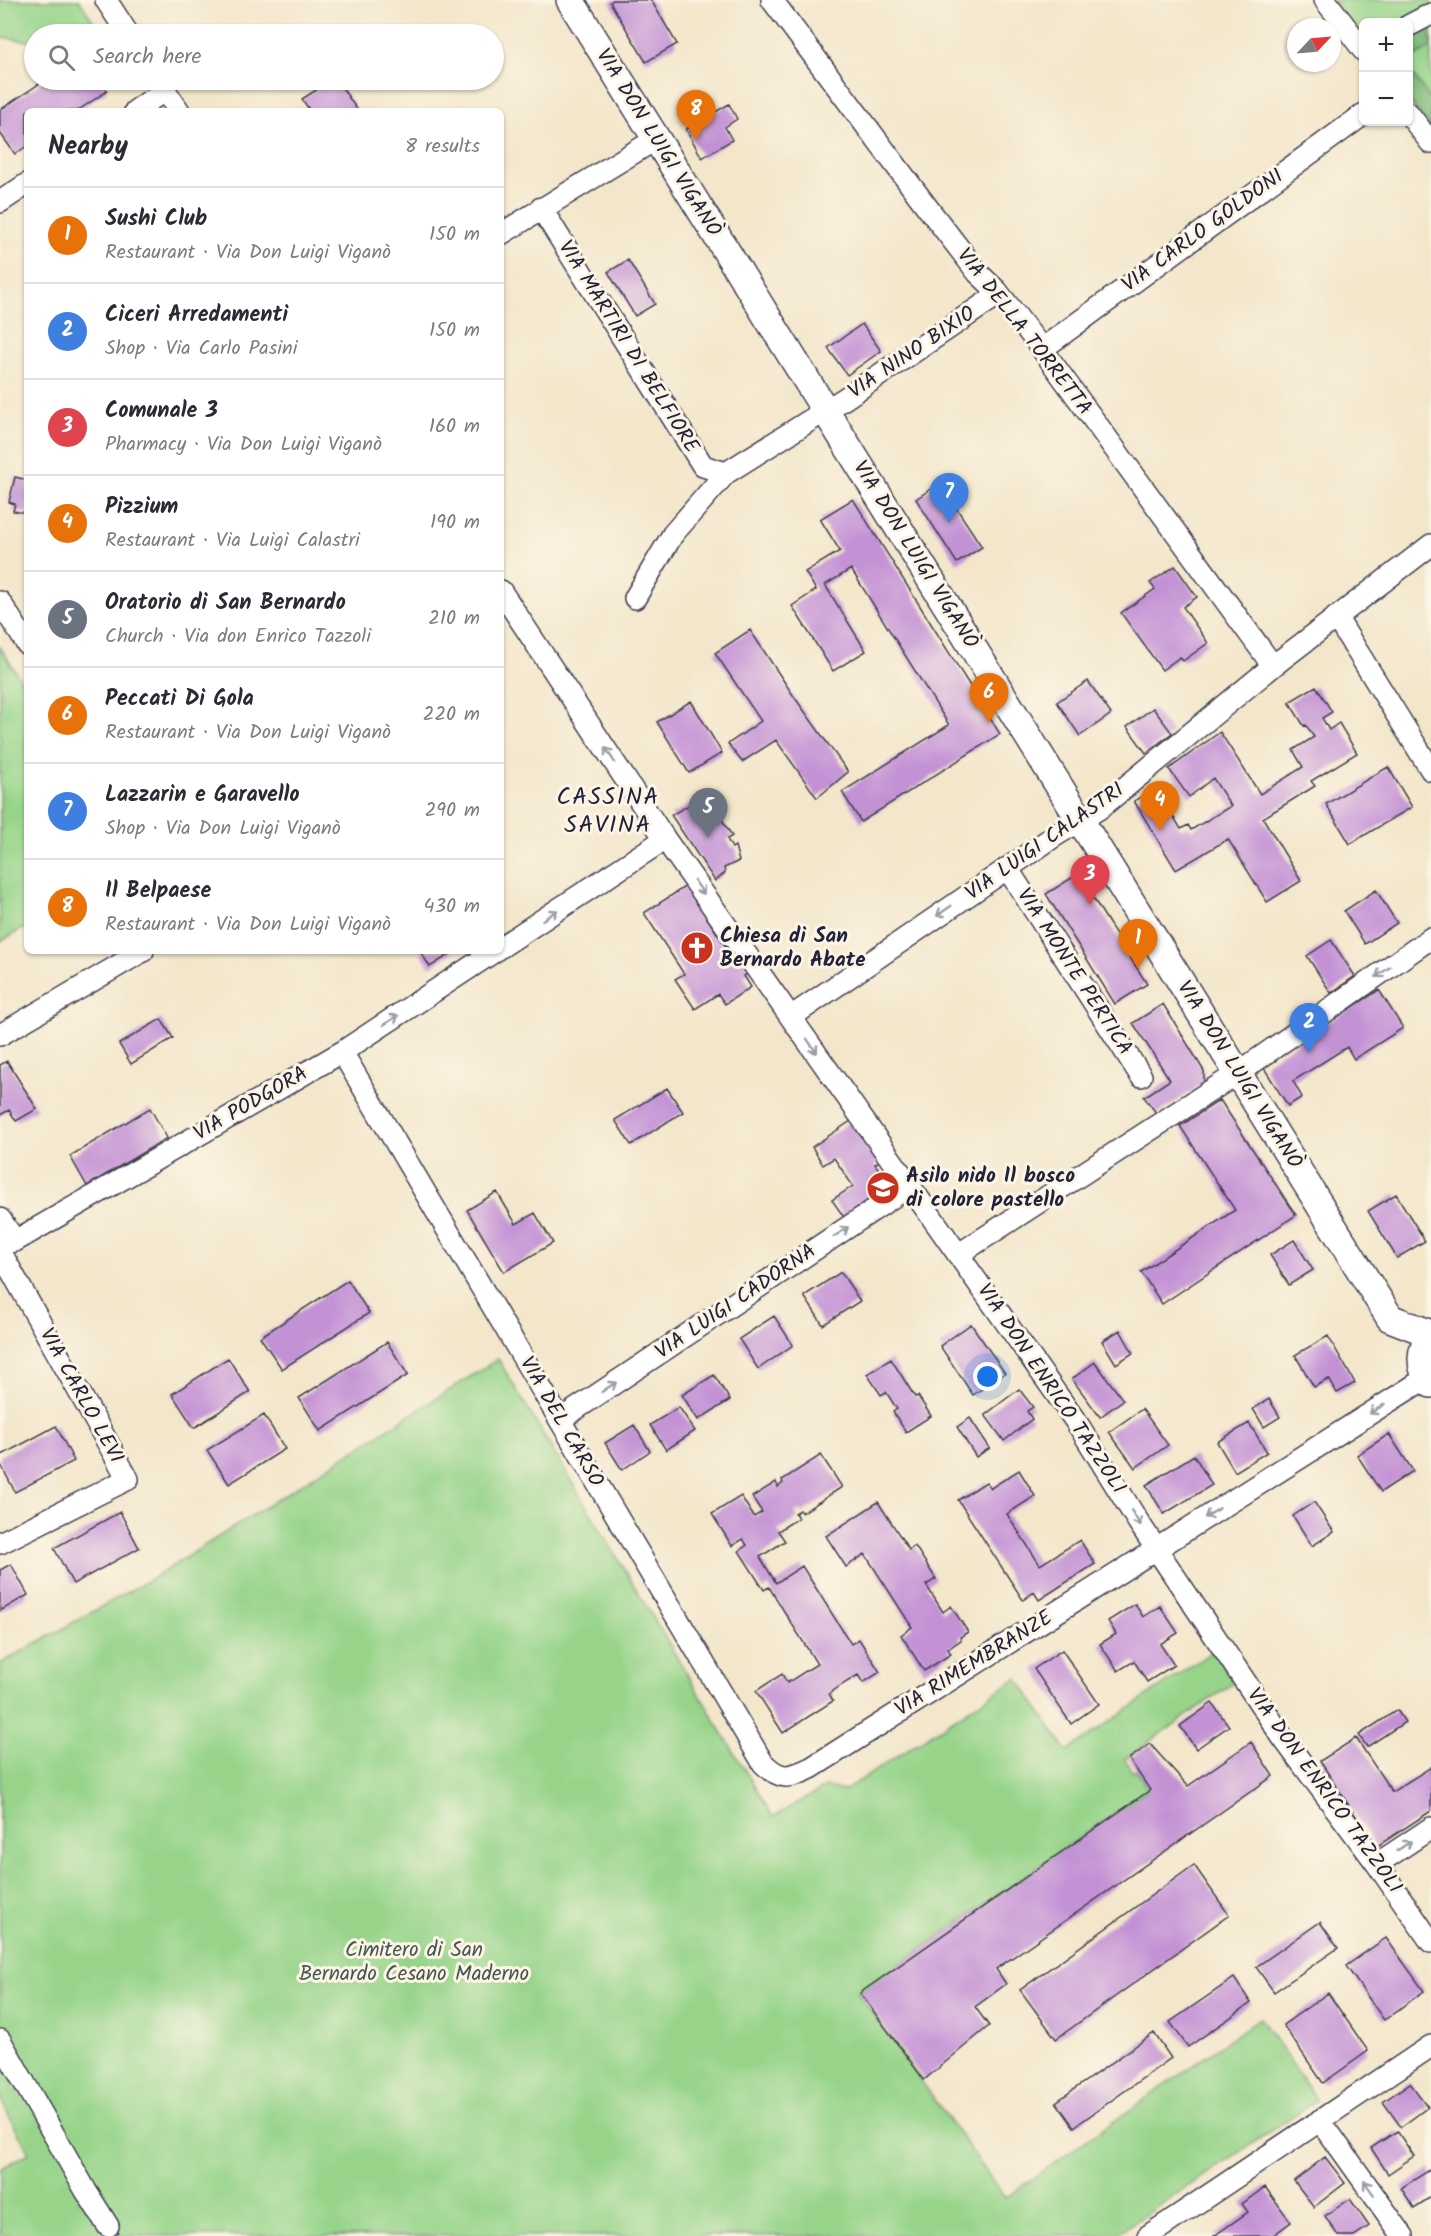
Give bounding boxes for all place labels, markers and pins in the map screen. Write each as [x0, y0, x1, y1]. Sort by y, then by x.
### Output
pin: 8 [676, 90, 716, 140]
pin: 7 [930, 474, 968, 523]
pin: 6 [970, 674, 1008, 723]
pin: 4 [1140, 782, 1180, 831]
pin: 5 [688, 788, 728, 838]
pin: 3 [1070, 856, 1110, 905]
place label: Chiesa di San Bernardo Abate [720, 920, 865, 977]
pin: 1 [1118, 920, 1158, 969]
church icon: Chiesa di San Bernardo Abate [679, 930, 715, 966]
pin: 2 [1290, 1004, 1328, 1053]
place label: Asilo nido Il bosco di colore pastello [906, 1160, 1076, 1217]
school or university icon: Asilo nido Il bosco di colore pastello [865, 1170, 901, 1206]

